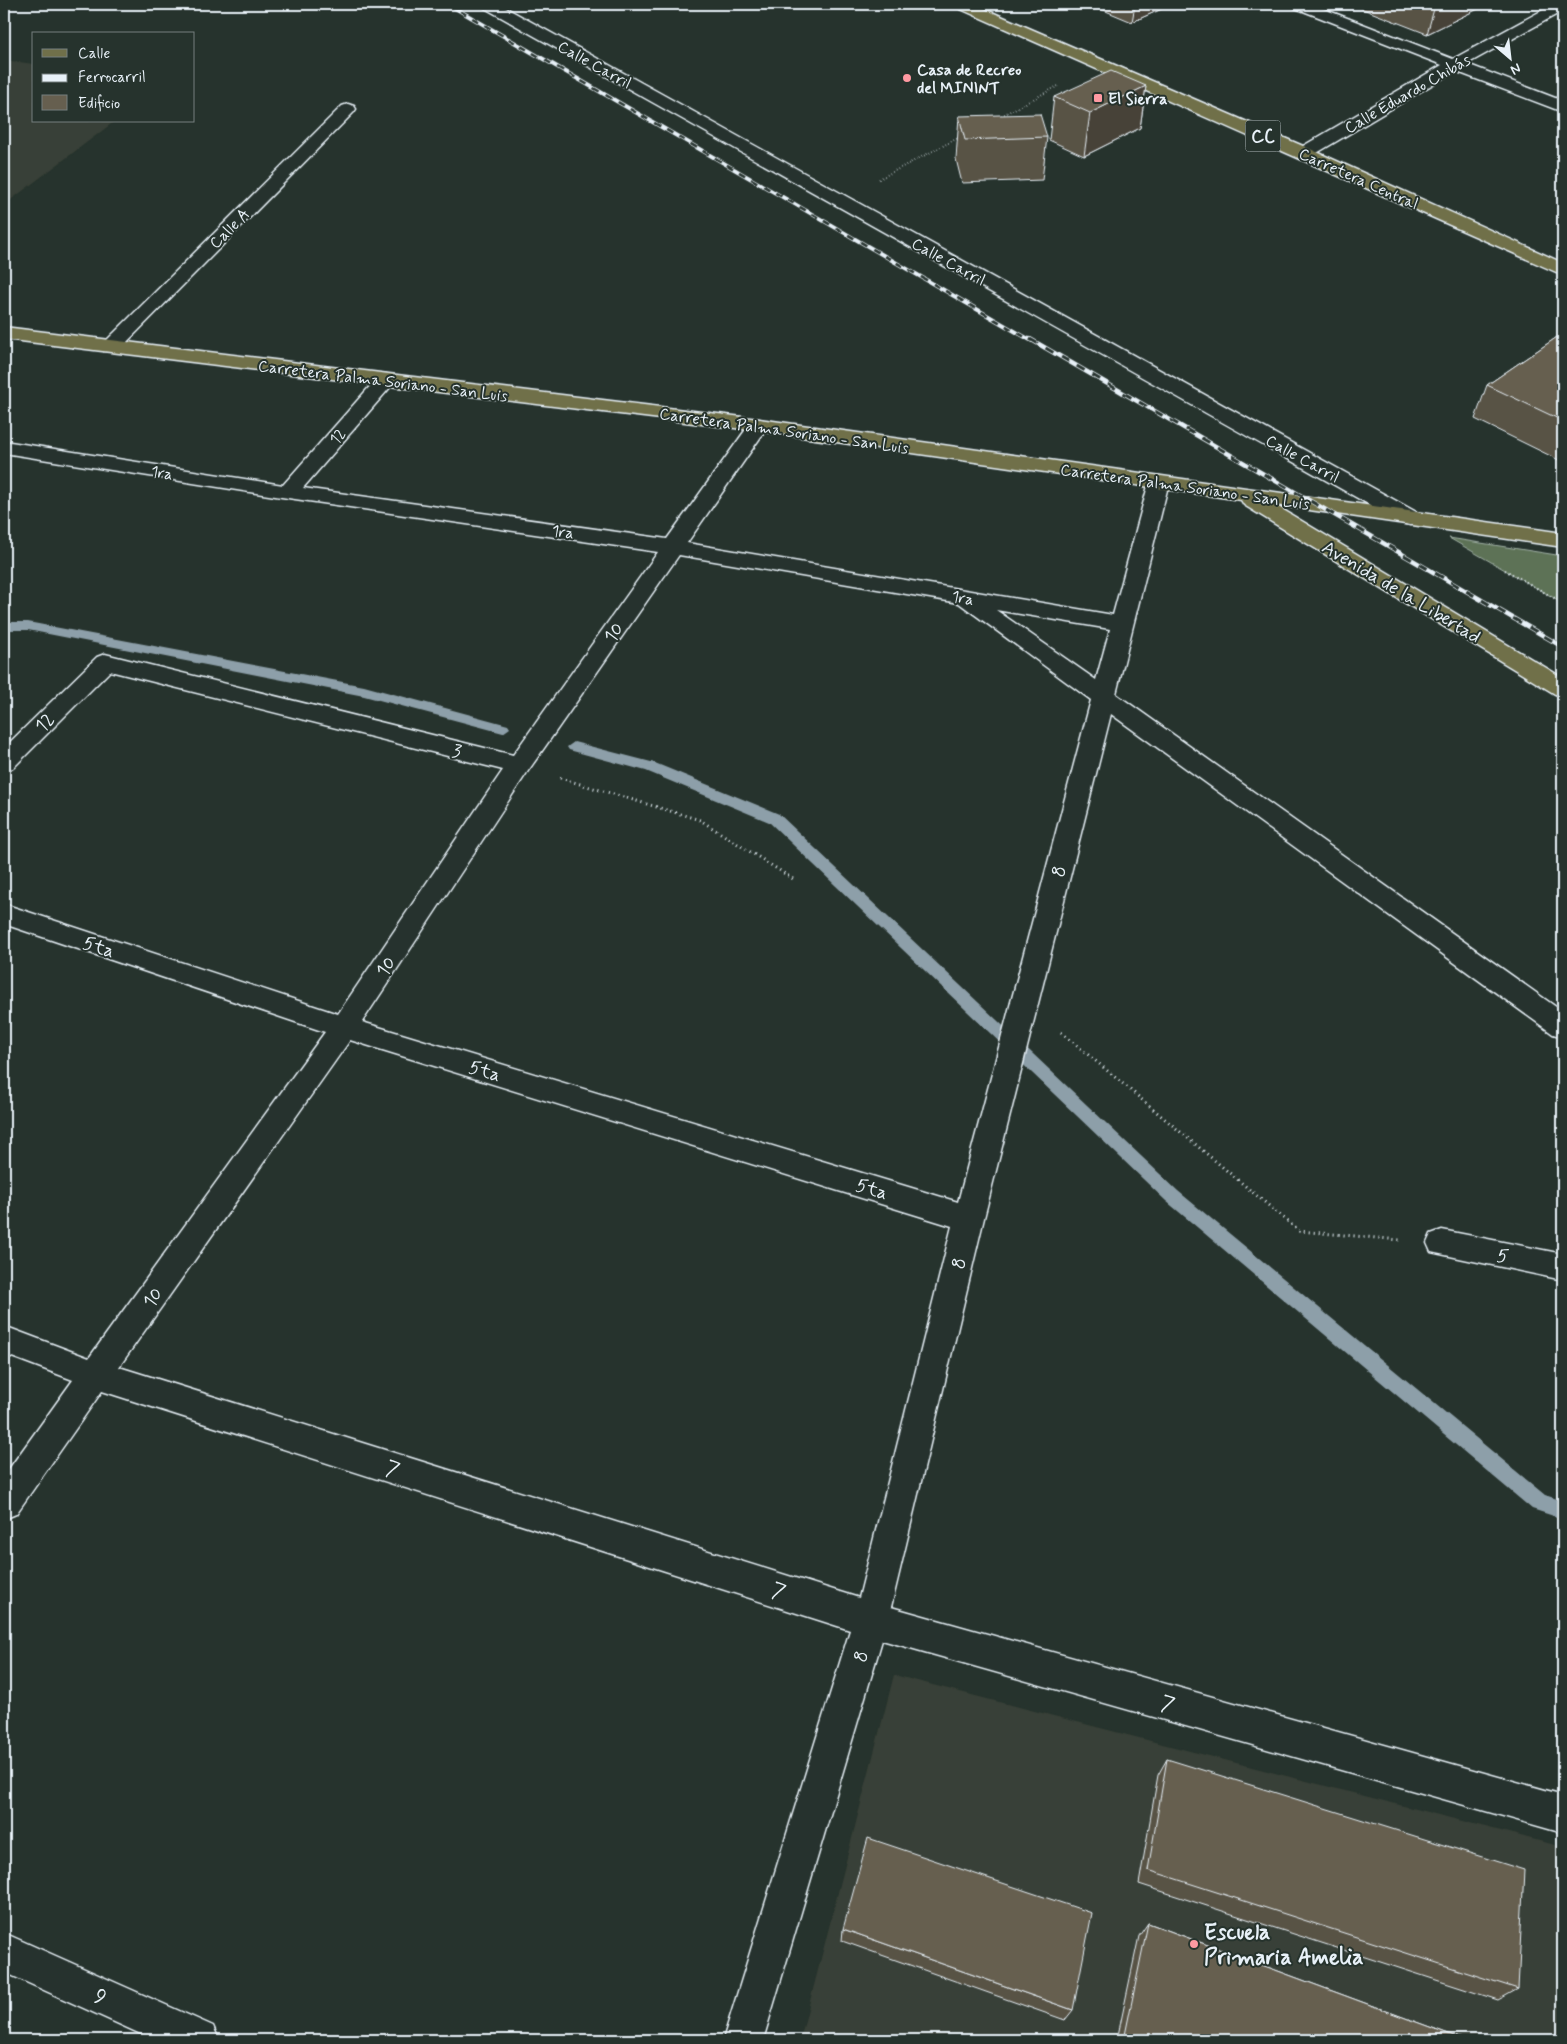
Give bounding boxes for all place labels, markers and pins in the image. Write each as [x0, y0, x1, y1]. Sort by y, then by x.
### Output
place label: Casa de Recreo del MININT [917, 60, 1022, 99]
marker: Casa de Recreo del MININT [901, 72, 913, 84]
place label: El Sierra [1108, 89, 1168, 110]
marker: El Sierra [1092, 92, 1104, 104]
place label: Escuela Primaria Amelia [1204, 1919, 1364, 1972]
marker: Escuela Primaria Amelia [1188, 1938, 1200, 1950]

